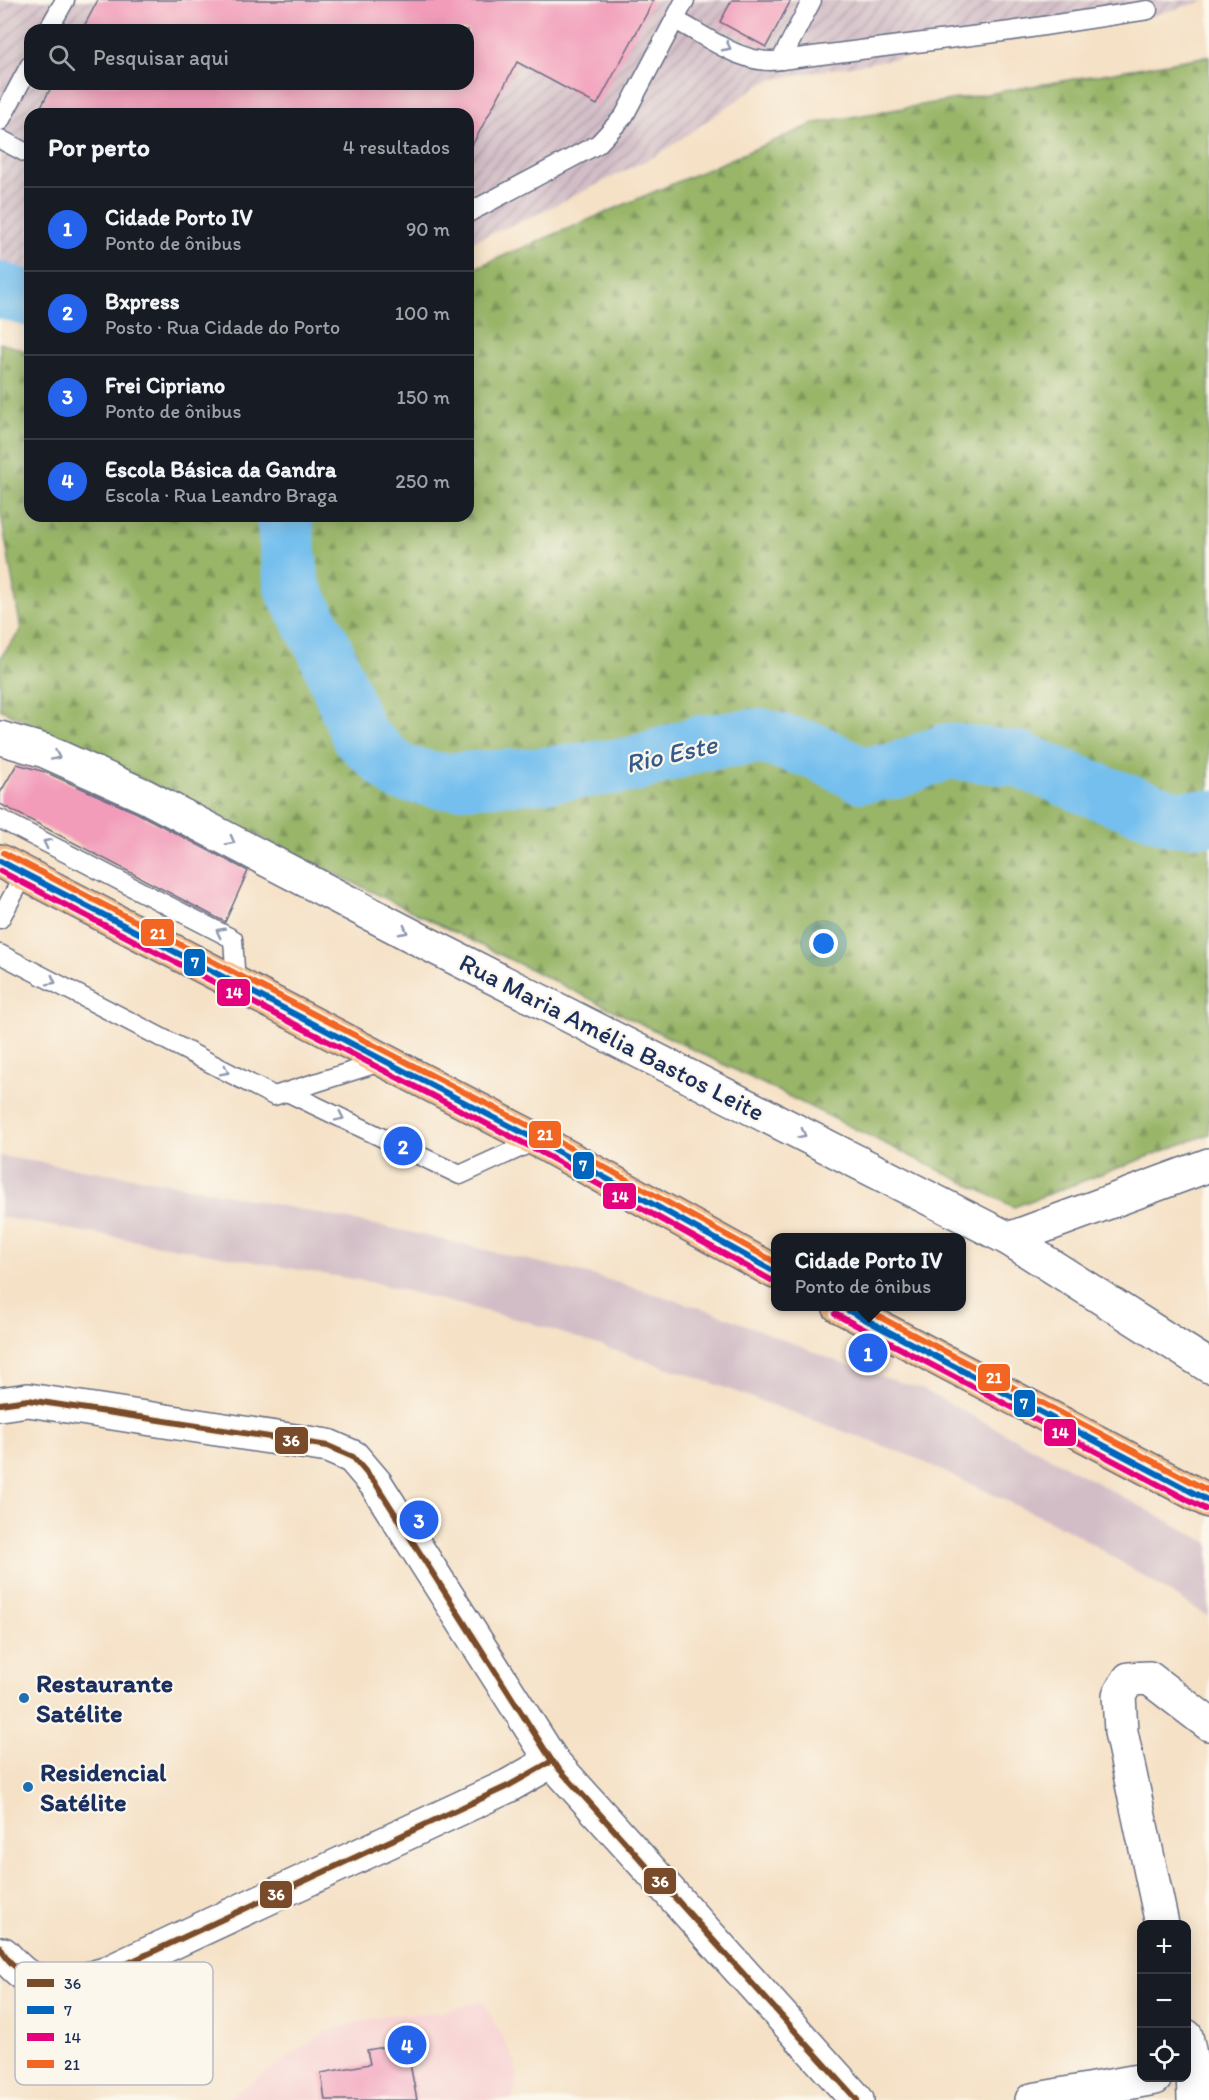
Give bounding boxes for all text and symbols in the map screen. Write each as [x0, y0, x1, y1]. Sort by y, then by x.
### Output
search box [24, 24, 474, 90]
one-way arrow [720, 40, 731, 51]
icon: search [45, 41, 78, 74]
text: Pesquisar aqui [93, 44, 229, 71]
text: Por perto [48, 131, 150, 163]
text: 4 resultados [343, 135, 450, 159]
text: Cidade Porto IV [105, 204, 253, 231]
text: 1 [63, 217, 72, 241]
text: 90 m [406, 217, 450, 241]
text: Ponto de ônibus [105, 231, 242, 255]
text: Bxpress [105, 288, 180, 315]
text: 2 [62, 301, 73, 325]
text: 100 m [395, 301, 450, 325]
text: Posto · Rua Cidade do Porto [105, 315, 340, 339]
text: Frei Cipriano [105, 372, 225, 399]
text: 3 [62, 385, 73, 409]
text: 150 m [397, 385, 450, 409]
text: Ponto de ônibus [105, 399, 242, 423]
text: Escola Básica da Gandra [105, 456, 336, 483]
text: 4 [61, 469, 74, 493]
text: 250 m [395, 469, 450, 493]
text: Escola · Rua Leandro Braga [105, 483, 338, 507]
water label: Rio Este [622, 727, 721, 780]
one-way arrow [49, 748, 60, 760]
one-way arrow [225, 834, 235, 845]
one-way arrow [42, 839, 53, 851]
line badge: 21 [140, 918, 175, 947]
text: 21 [150, 924, 166, 943]
one-way arrow [398, 924, 408, 935]
one-way arrow [216, 928, 227, 940]
your location [809, 929, 838, 958]
street label: Rua Maria Amélia Bastos Leite [454, 946, 770, 1128]
line badge: 7 [183, 948, 206, 977]
text: 7 [190, 953, 199, 972]
one-way arrow [46, 974, 56, 985]
line badge: 14 [216, 978, 251, 1007]
text: 14 [225, 983, 243, 1002]
one-way arrow [219, 1064, 229, 1075]
one-way arrow [333, 1110, 344, 1122]
line badge: 21 [528, 1120, 562, 1149]
pin: 2 [384, 1124, 422, 1168]
text: 21 [537, 1125, 553, 1144]
one-way arrow [796, 1126, 807, 1138]
line badge: 7 [572, 1151, 595, 1180]
text: 7 [578, 1156, 587, 1175]
line badge: 14 [602, 1182, 637, 1210]
text: 14 [611, 1187, 629, 1206]
popup [771, 1233, 966, 1311]
text: Cidade Porto IV [795, 1247, 942, 1274]
text: Ponto de ônibus [795, 1274, 931, 1298]
pin: 1 [848, 1330, 888, 1376]
line badge: 21 [977, 1363, 1011, 1392]
text: 21 [986, 1368, 1002, 1387]
line badge: 7 [1013, 1389, 1036, 1418]
text: 7 [1019, 1394, 1028, 1413]
line badge: 14 [1043, 1418, 1077, 1447]
text: 14 [1051, 1423, 1069, 1442]
line badge: 36 [274, 1426, 309, 1455]
text: 36 [282, 1431, 300, 1450]
pin: 3 [400, 1498, 438, 1543]
place label: Restaurante Satélite [36, 1667, 173, 1729]
marker: Restaurante Satélite [17, 1691, 31, 1705]
place label: Residencial Satélite [40, 1756, 167, 1818]
marker: Residencial Satélite [21, 1780, 35, 1794]
line badge: 36 [643, 1867, 677, 1895]
text: 36 [651, 1872, 669, 1891]
line badge: 36 [259, 1880, 293, 1909]
text: 36 [267, 1885, 285, 1904]
map controls [1137, 1920, 1191, 2082]
button: + [1137, 1920, 1191, 1974]
legend [15, 1962, 213, 2085]
text: 36 [64, 1974, 81, 1993]
button: − [1137, 1974, 1191, 2028]
text: 7 [64, 2001, 72, 2020]
pin: 4 [388, 2022, 426, 2068]
text: 14 [64, 2028, 81, 2047]
button: locate [1137, 2028, 1191, 2082]
text: 21 [64, 2055, 80, 2074]

